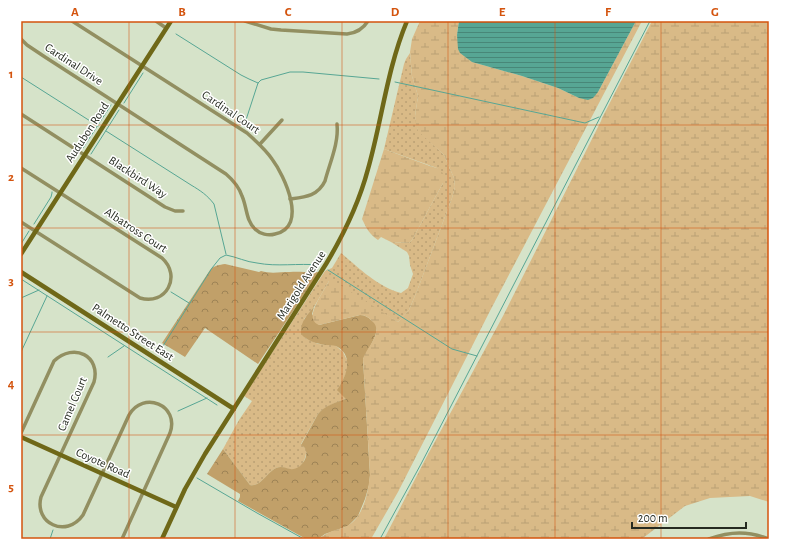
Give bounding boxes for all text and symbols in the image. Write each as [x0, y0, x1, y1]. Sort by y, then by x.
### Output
text: A [71, 6, 79, 19]
text: B [178, 6, 186, 19]
text: C [285, 6, 292, 19]
text: D [391, 6, 400, 19]
text: E [499, 6, 506, 19]
text: F [605, 6, 612, 19]
text: G [711, 6, 719, 19]
street label: Cardinal Drive [43, 41, 105, 87]
text: 1 [9, 68, 13, 81]
street label: Cardinal Court [200, 88, 262, 136]
street label: Audubon Road [63, 100, 111, 164]
street label: Blackbird Way [106, 154, 169, 201]
text: 2 [8, 171, 14, 184]
street label: Albatross Court [103, 205, 169, 255]
street label: Marigold Avenue [274, 248, 328, 322]
text: 3 [8, 275, 14, 288]
street label: Palmetto Street East [90, 301, 176, 363]
street label: Camel Court [55, 375, 89, 433]
text: 4 [8, 378, 15, 391]
street label: Coyote Road [74, 446, 132, 481]
text: 5 [8, 481, 14, 494]
scale bar [632, 504, 746, 530]
text: 200 m [638, 512, 668, 524]

